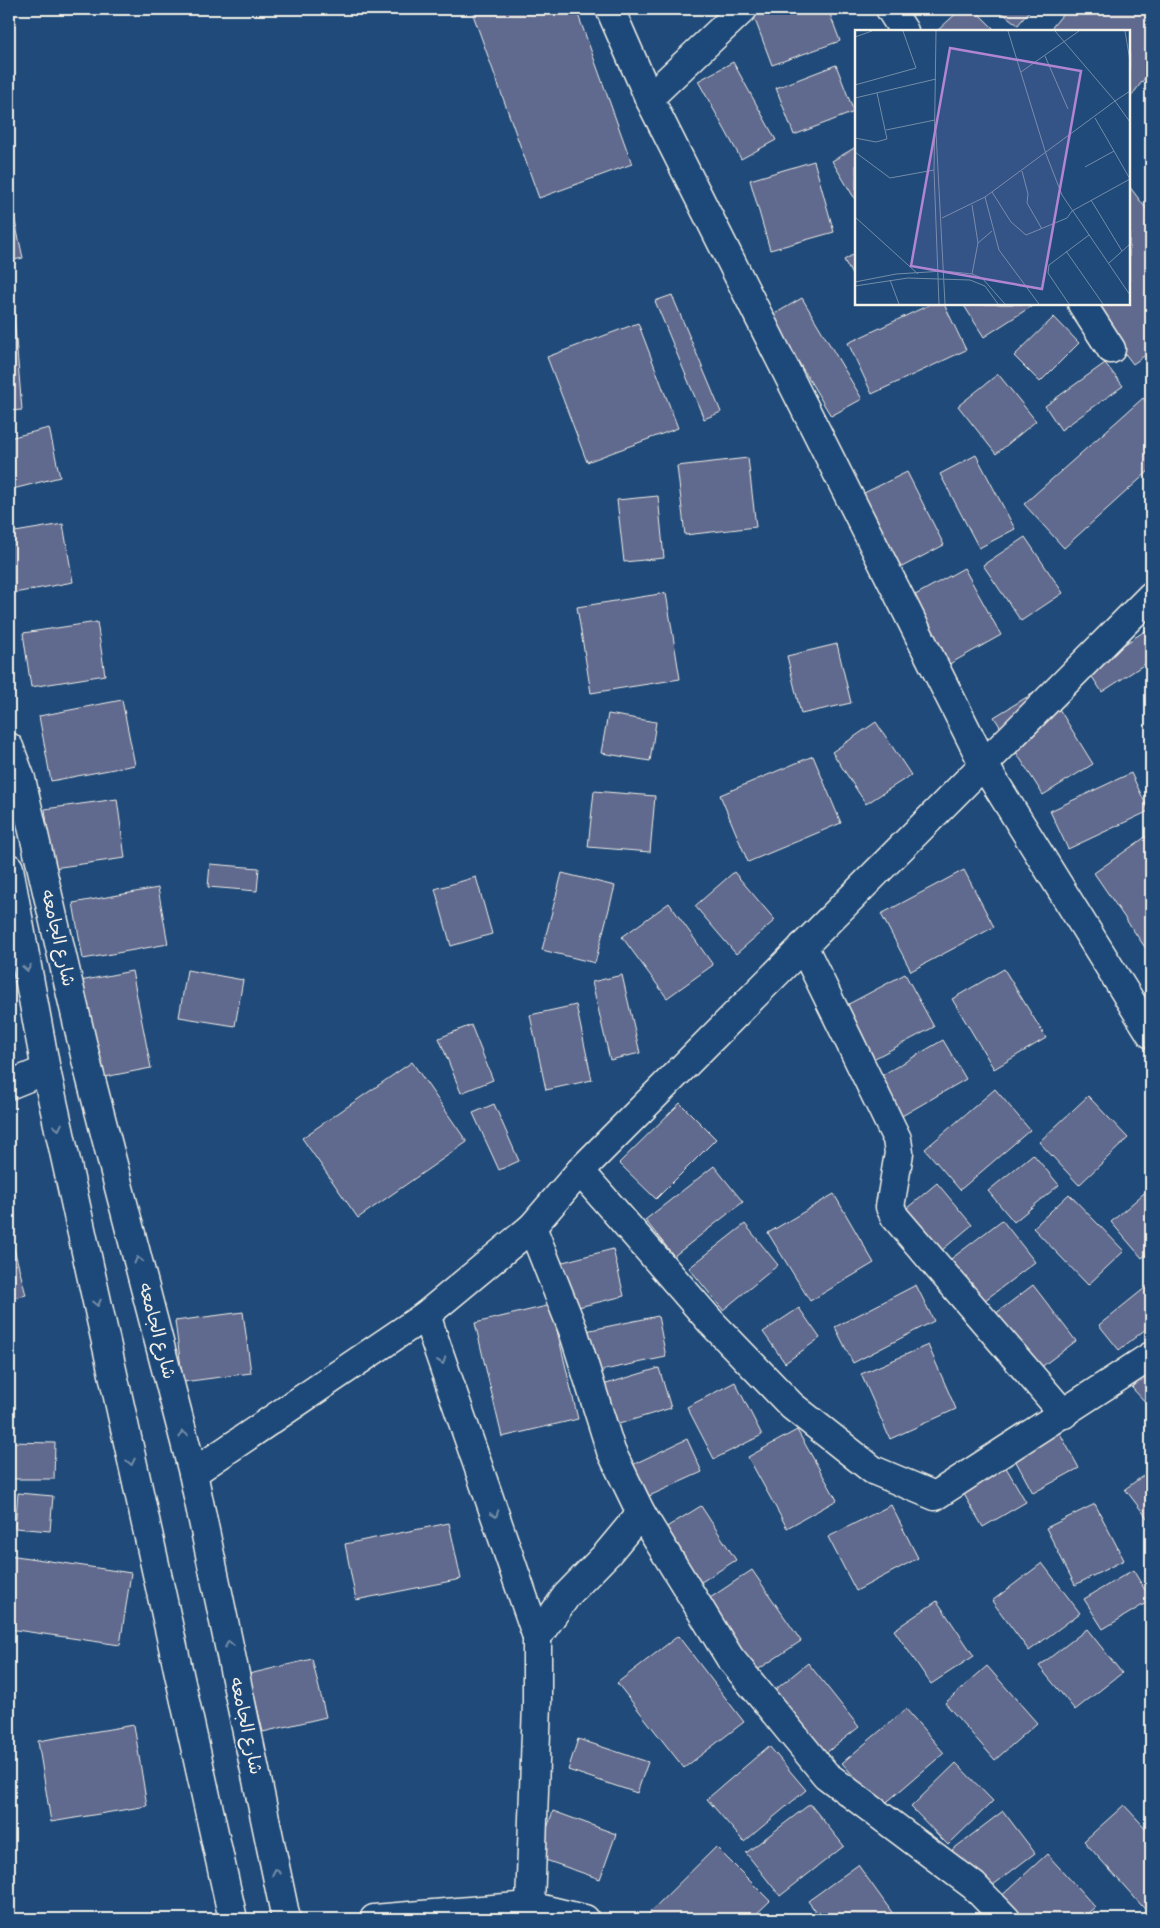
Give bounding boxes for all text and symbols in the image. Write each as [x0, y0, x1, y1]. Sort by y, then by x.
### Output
inset map [855, 30, 1130, 305]
street label: شارع الجامعه [36, 887, 80, 989]
one-way arrow [21, 963, 31, 972]
one-way arrow [52, 1123, 63, 1131]
one-way arrow [133, 1255, 144, 1264]
street label: شارع الجامعه [133, 1280, 181, 1382]
one-way arrow [91, 1298, 101, 1307]
one-way arrow [436, 1356, 446, 1364]
one-way arrow [178, 1429, 189, 1438]
one-way arrow [126, 1457, 136, 1466]
one-way arrow [489, 1510, 499, 1518]
one-way arrow [224, 1639, 235, 1648]
street label: شارع الجامعه [224, 1675, 268, 1777]
one-way arrow [271, 1867, 282, 1876]

